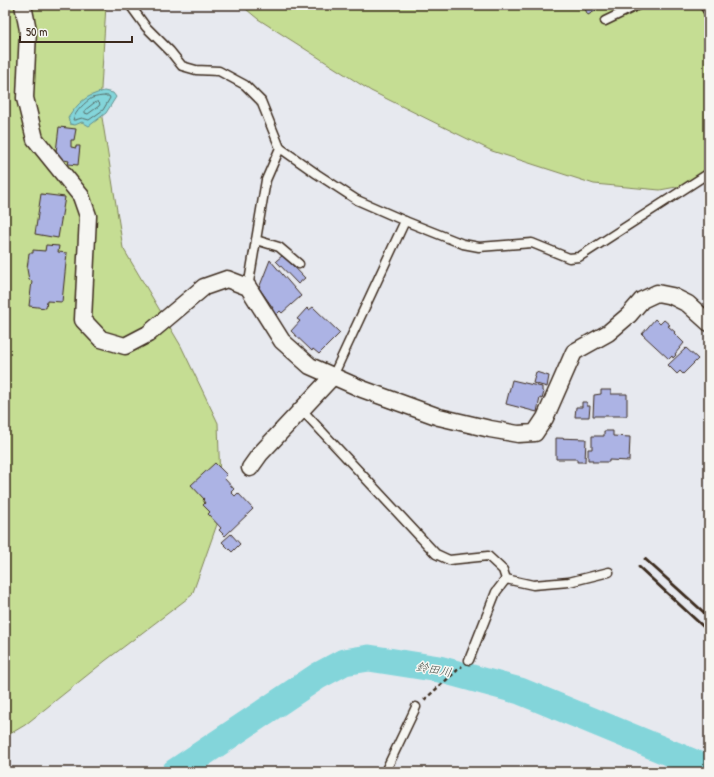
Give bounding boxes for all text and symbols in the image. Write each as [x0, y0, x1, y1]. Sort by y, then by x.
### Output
scale bar [20, 18, 132, 44]
text: 50 m [26, 23, 47, 40]
water label: 鈴田川 [415, 657, 453, 681]

